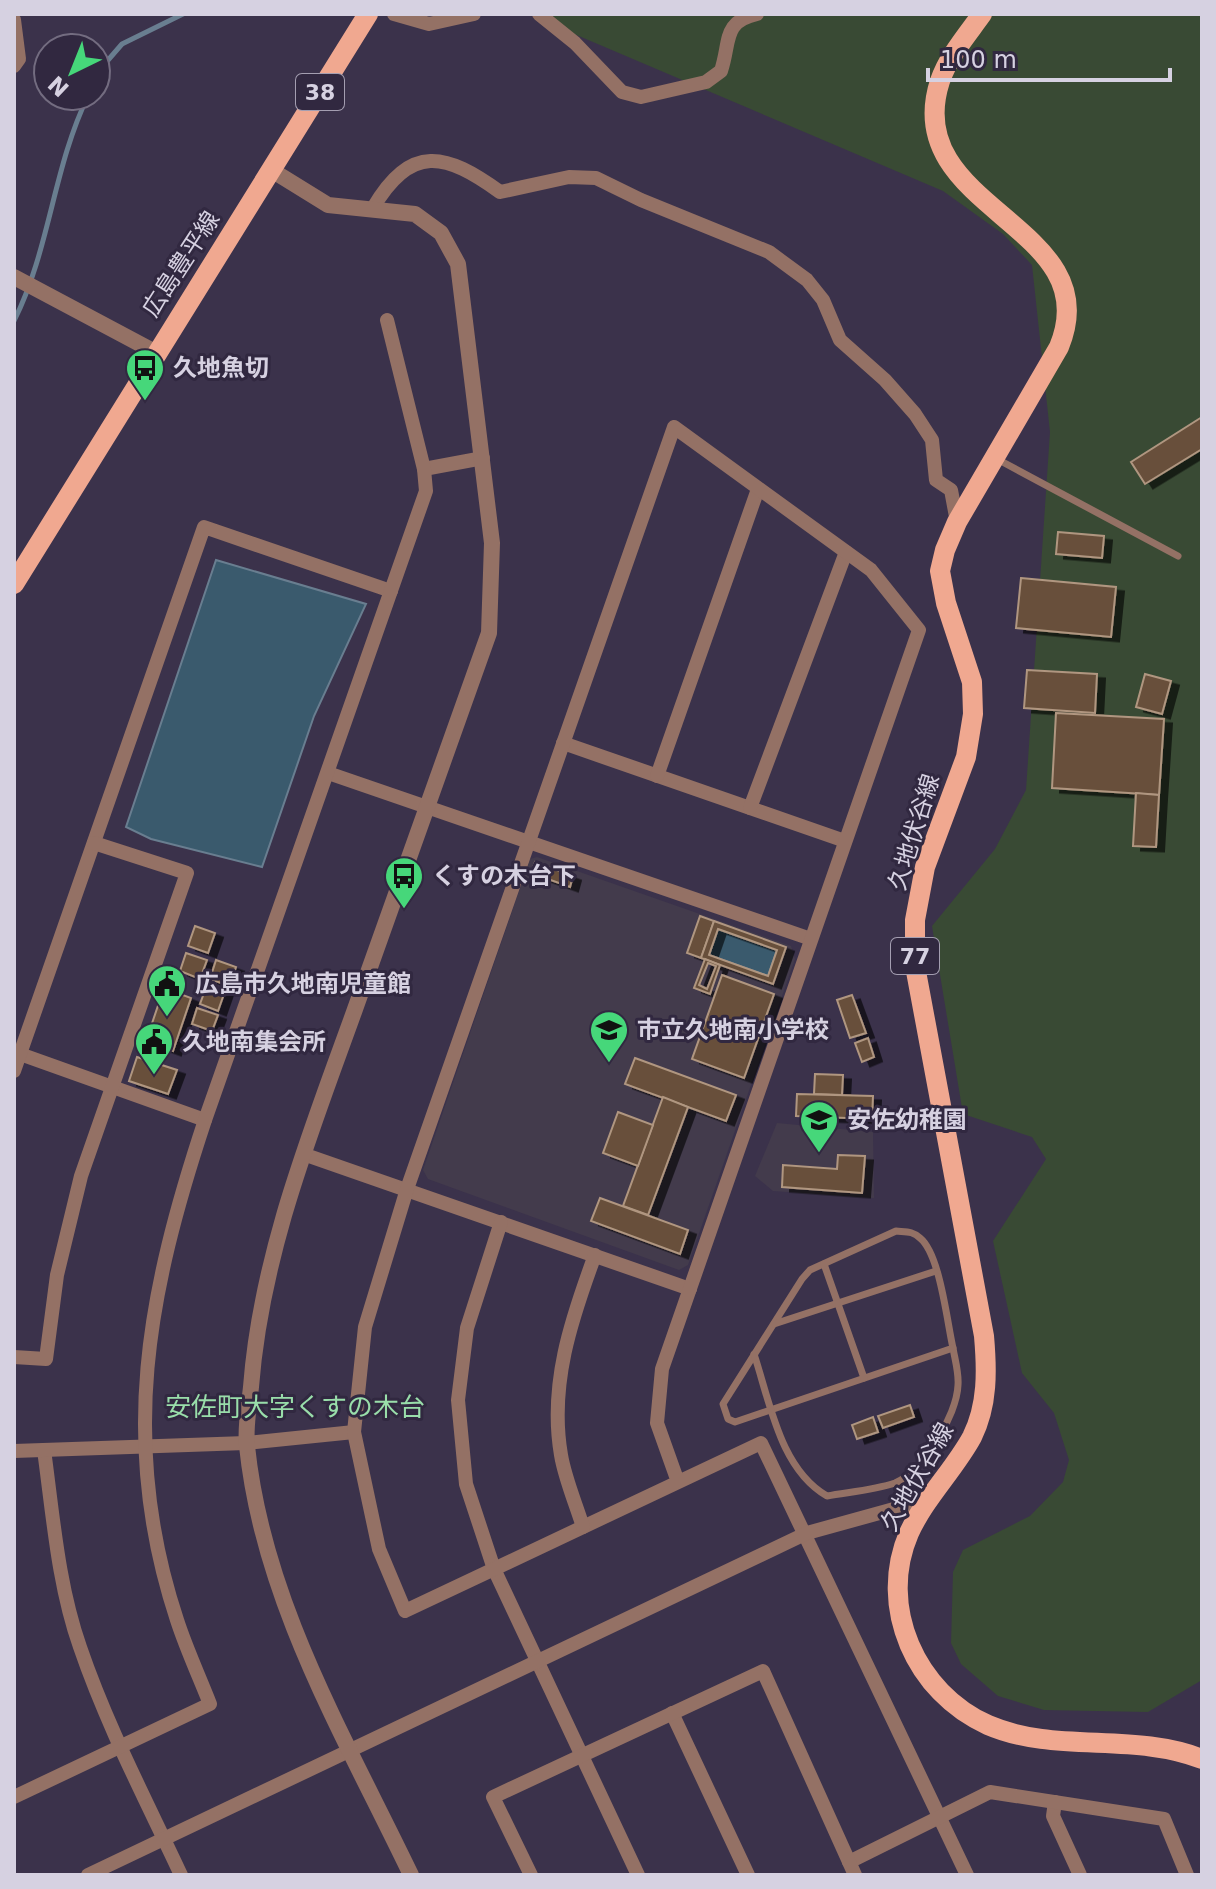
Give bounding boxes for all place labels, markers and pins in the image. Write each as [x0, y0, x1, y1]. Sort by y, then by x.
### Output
bus stop icon: 久地魚切 [124, 347, 166, 402]
place label: 久地魚切 [173, 354, 269, 382]
bus stop icon: くすの木台下 [383, 855, 425, 910]
place label: くすの木台下 [432, 862, 576, 890]
public building icon: 広島市久地南児童館 [146, 963, 188, 1018]
place label: 広島市久地南児童館 [195, 970, 411, 998]
school or university icon: 市立久地南小学校 [588, 1009, 630, 1064]
place label: 市立久地南小学校 [637, 1016, 829, 1044]
public building icon: 久地南集会所 [133, 1021, 175, 1076]
place label: 久地南集会所 [182, 1028, 326, 1056]
school or university icon: 安佐幼稚園 [798, 1099, 840, 1154]
place label: 安佐幼稚園 [847, 1106, 967, 1134]

